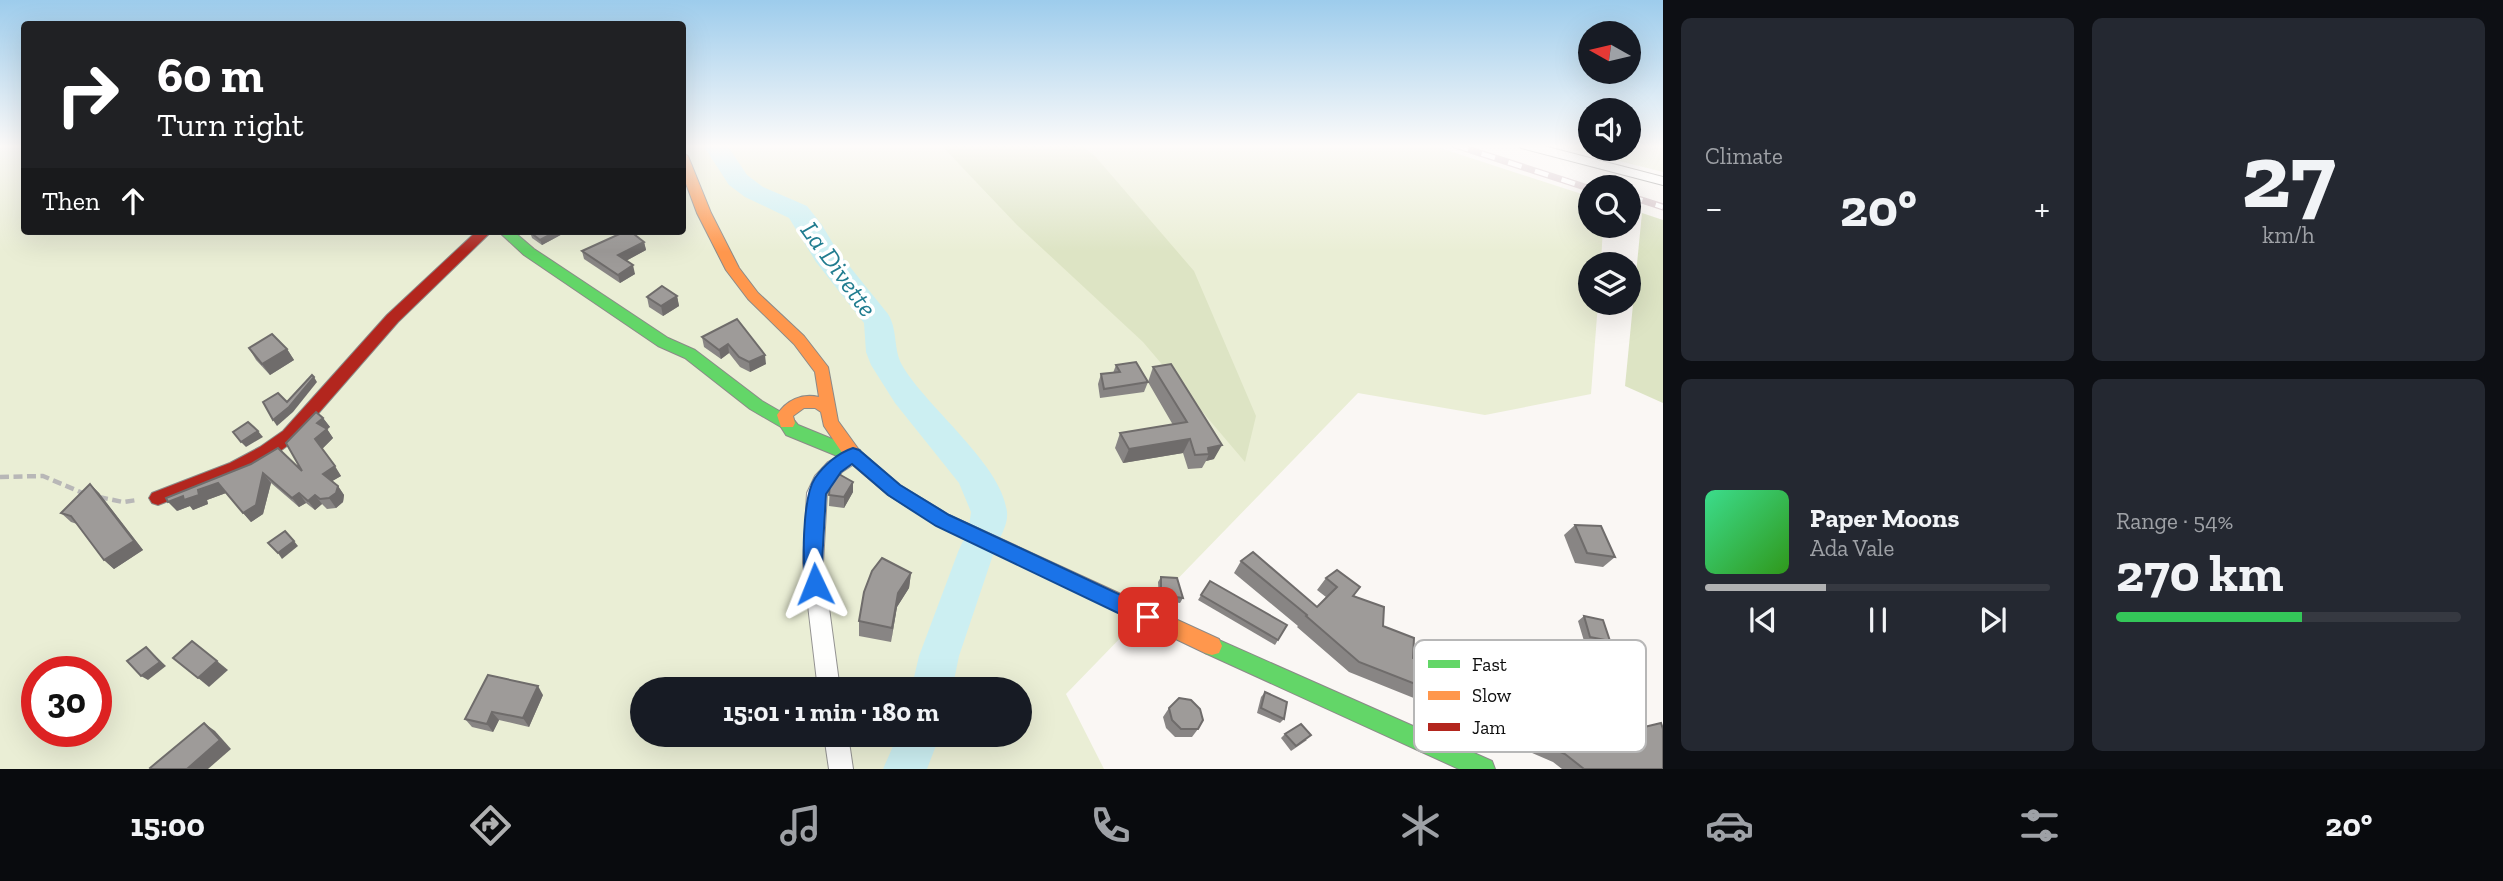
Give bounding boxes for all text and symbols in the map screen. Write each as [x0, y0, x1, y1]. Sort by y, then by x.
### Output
north arrow [1578, 21, 1642, 84]
map controls [1578, 21, 1641, 315]
text: 60 m [157, 46, 264, 105]
icon: right [42, 49, 133, 140]
button: sound [1578, 98, 1641, 161]
text: Turn right [157, 106, 304, 144]
text: 27 [2242, 121, 2335, 230]
text: Climate [1705, 142, 1783, 170]
button: search [1578, 175, 1641, 238]
text: 20° [1840, 177, 1917, 239]
icon: ahead [114, 182, 152, 220]
text: Then [42, 185, 100, 217]
text: − [1705, 185, 1723, 231]
text: + [2034, 185, 2050, 231]
water label: La Divette [794, 215, 884, 323]
text: km/h [2262, 221, 2315, 249]
button: layers [1578, 252, 1641, 315]
text: Paper Moons [1810, 502, 1959, 534]
text: Range · 54% [2116, 507, 2233, 535]
text: Ada Vale [1810, 534, 1894, 562]
text: 270 km [2116, 542, 2284, 604]
position arrow [778, 547, 852, 621]
pin [1118, 587, 1178, 647]
icon: arrive [1129, 598, 1167, 636]
icon: previous [1744, 601, 1782, 639]
icon: pause [1859, 601, 1897, 639]
icon: next [1974, 601, 2012, 639]
legend [1414, 640, 1646, 752]
text: Fast [1472, 653, 1507, 676]
speed limit sign: 30 [21, 656, 112, 747]
text: Slow [1472, 684, 1512, 707]
text: 15:01 · 1 min · 180 m [723, 696, 939, 728]
text: Jam [1472, 716, 1506, 739]
icon: directions [466, 801, 515, 850]
icon: music [776, 801, 825, 850]
icon: phone [1086, 801, 1135, 850]
icon: climate [1396, 801, 1445, 850]
icon: car [1705, 801, 1754, 850]
icon: filters [2015, 801, 2064, 850]
text: 15:00 [130, 806, 205, 844]
text: 20° [2325, 806, 2372, 844]

